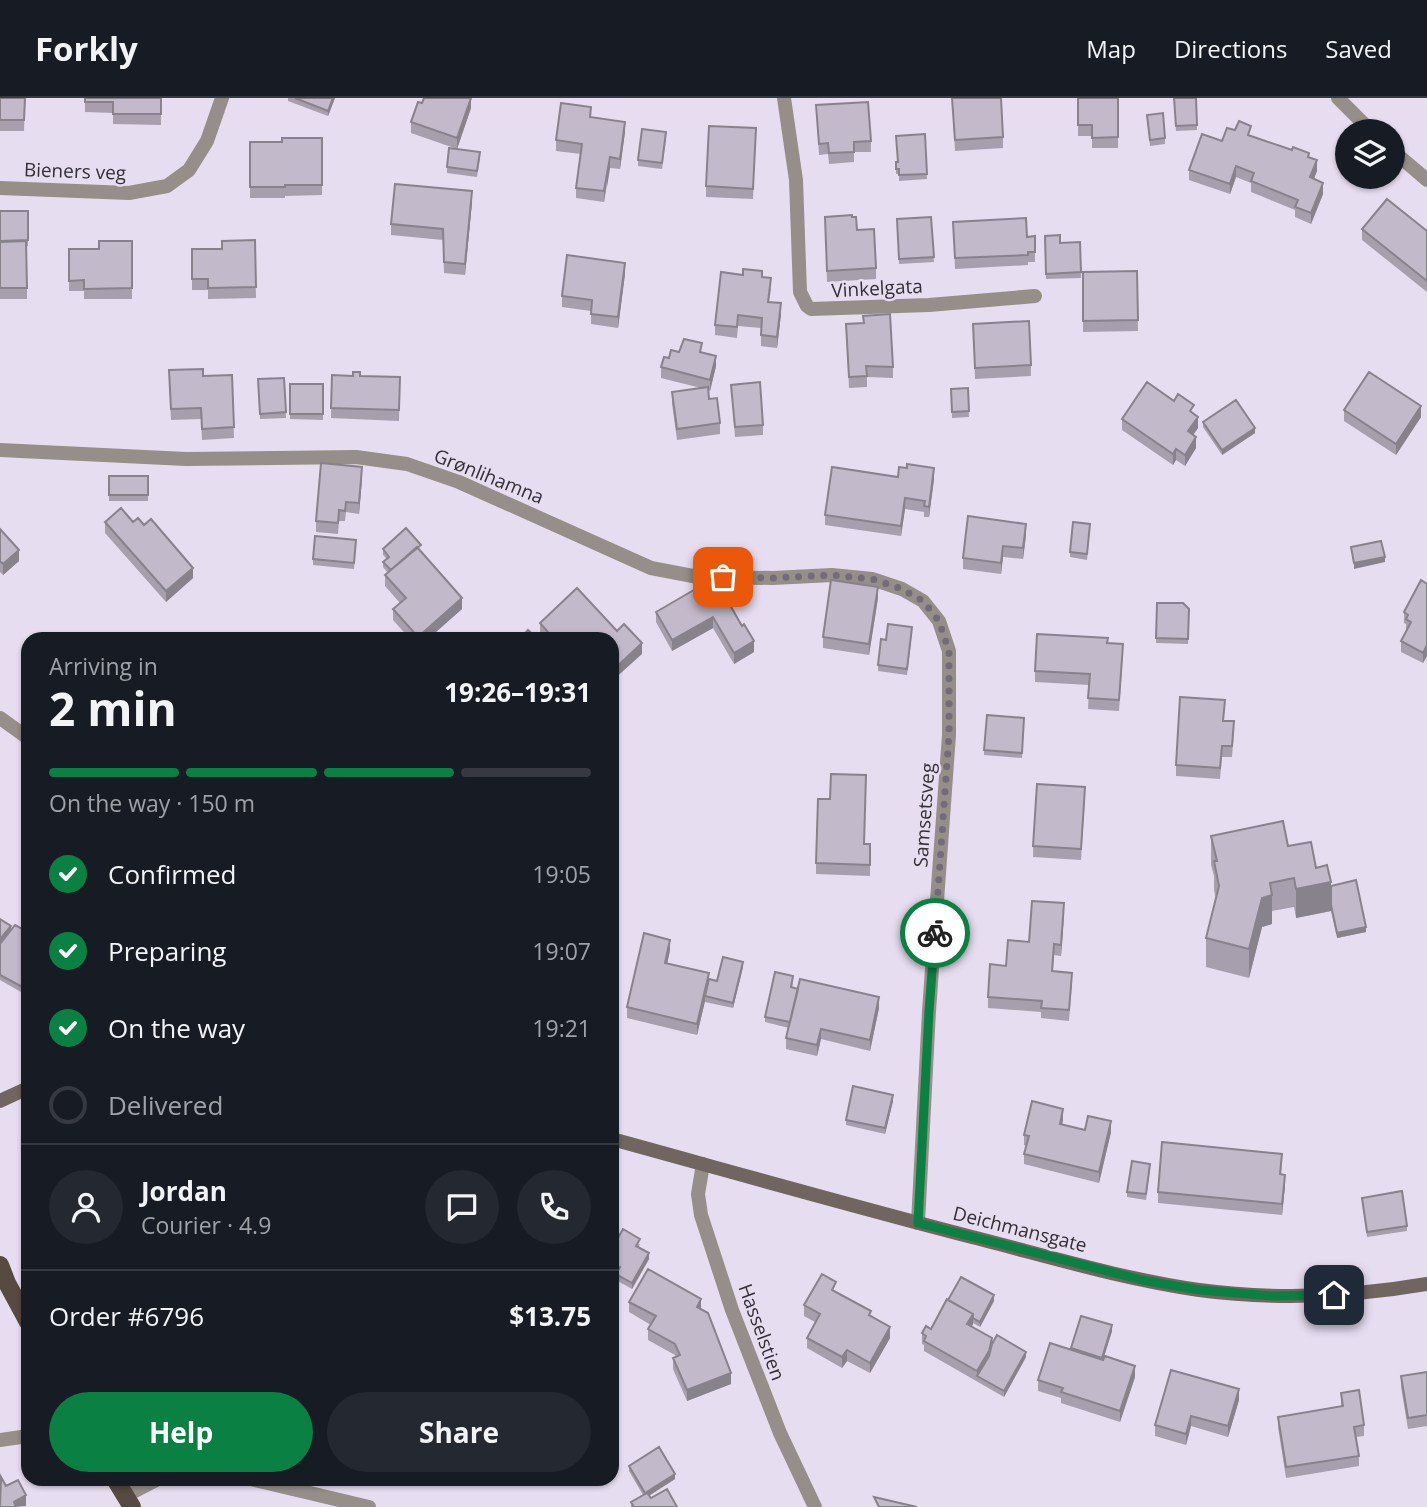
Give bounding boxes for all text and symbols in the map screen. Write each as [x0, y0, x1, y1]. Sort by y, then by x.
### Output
text: Forkly [35, 26, 138, 71]
text: Map [1086, 32, 1136, 65]
text: Directions [1174, 32, 1287, 65]
text: Saved [1325, 32, 1392, 65]
map controls [1335, 119, 1405, 189]
button: layers [1335, 119, 1405, 189]
street label: Bieners veg [23, 156, 127, 186]
street label: Vinkelgata [831, 273, 923, 303]
street label: Grønlihamna [430, 442, 548, 510]
pin [693, 547, 753, 607]
icon: bag [704, 558, 742, 596]
text: Arriving in [49, 650, 158, 682]
text: 19:26–19:31 [444, 674, 591, 710]
text: 2 min [49, 677, 177, 739]
street label: Samsetsveg [907, 762, 941, 868]
text: On the way · 150 m [49, 787, 255, 819]
icon: check [49, 855, 87, 893]
text: Confirmed [108, 856, 236, 892]
text: 19:05 [532, 858, 591, 890]
courier [900, 898, 970, 968]
icon: bike [916, 914, 954, 952]
icon: check [49, 932, 87, 970]
text: Preparing [108, 933, 226, 969]
text: 19:07 [532, 935, 591, 967]
icon: check [49, 1009, 87, 1047]
text: On the way [108, 1010, 245, 1046]
text: 19:21 [532, 1012, 591, 1044]
text: Delivered [108, 1087, 223, 1123]
button: person [49, 1170, 123, 1244]
button: chat [425, 1170, 499, 1244]
button: phone [517, 1170, 591, 1244]
text: Jordan [141, 1173, 227, 1209]
street label: Deichmansgate [950, 1200, 1090, 1258]
text: Courier · 4.9 [141, 1209, 271, 1241]
pin [1304, 1265, 1364, 1325]
icon: home [1315, 1276, 1353, 1314]
street label: Hasselstien [732, 1280, 792, 1384]
text: Order #6796 [49, 1298, 204, 1334]
text: $13.75 [509, 1298, 591, 1334]
button: Help [49, 1392, 313, 1472]
button: Share [327, 1392, 591, 1472]

